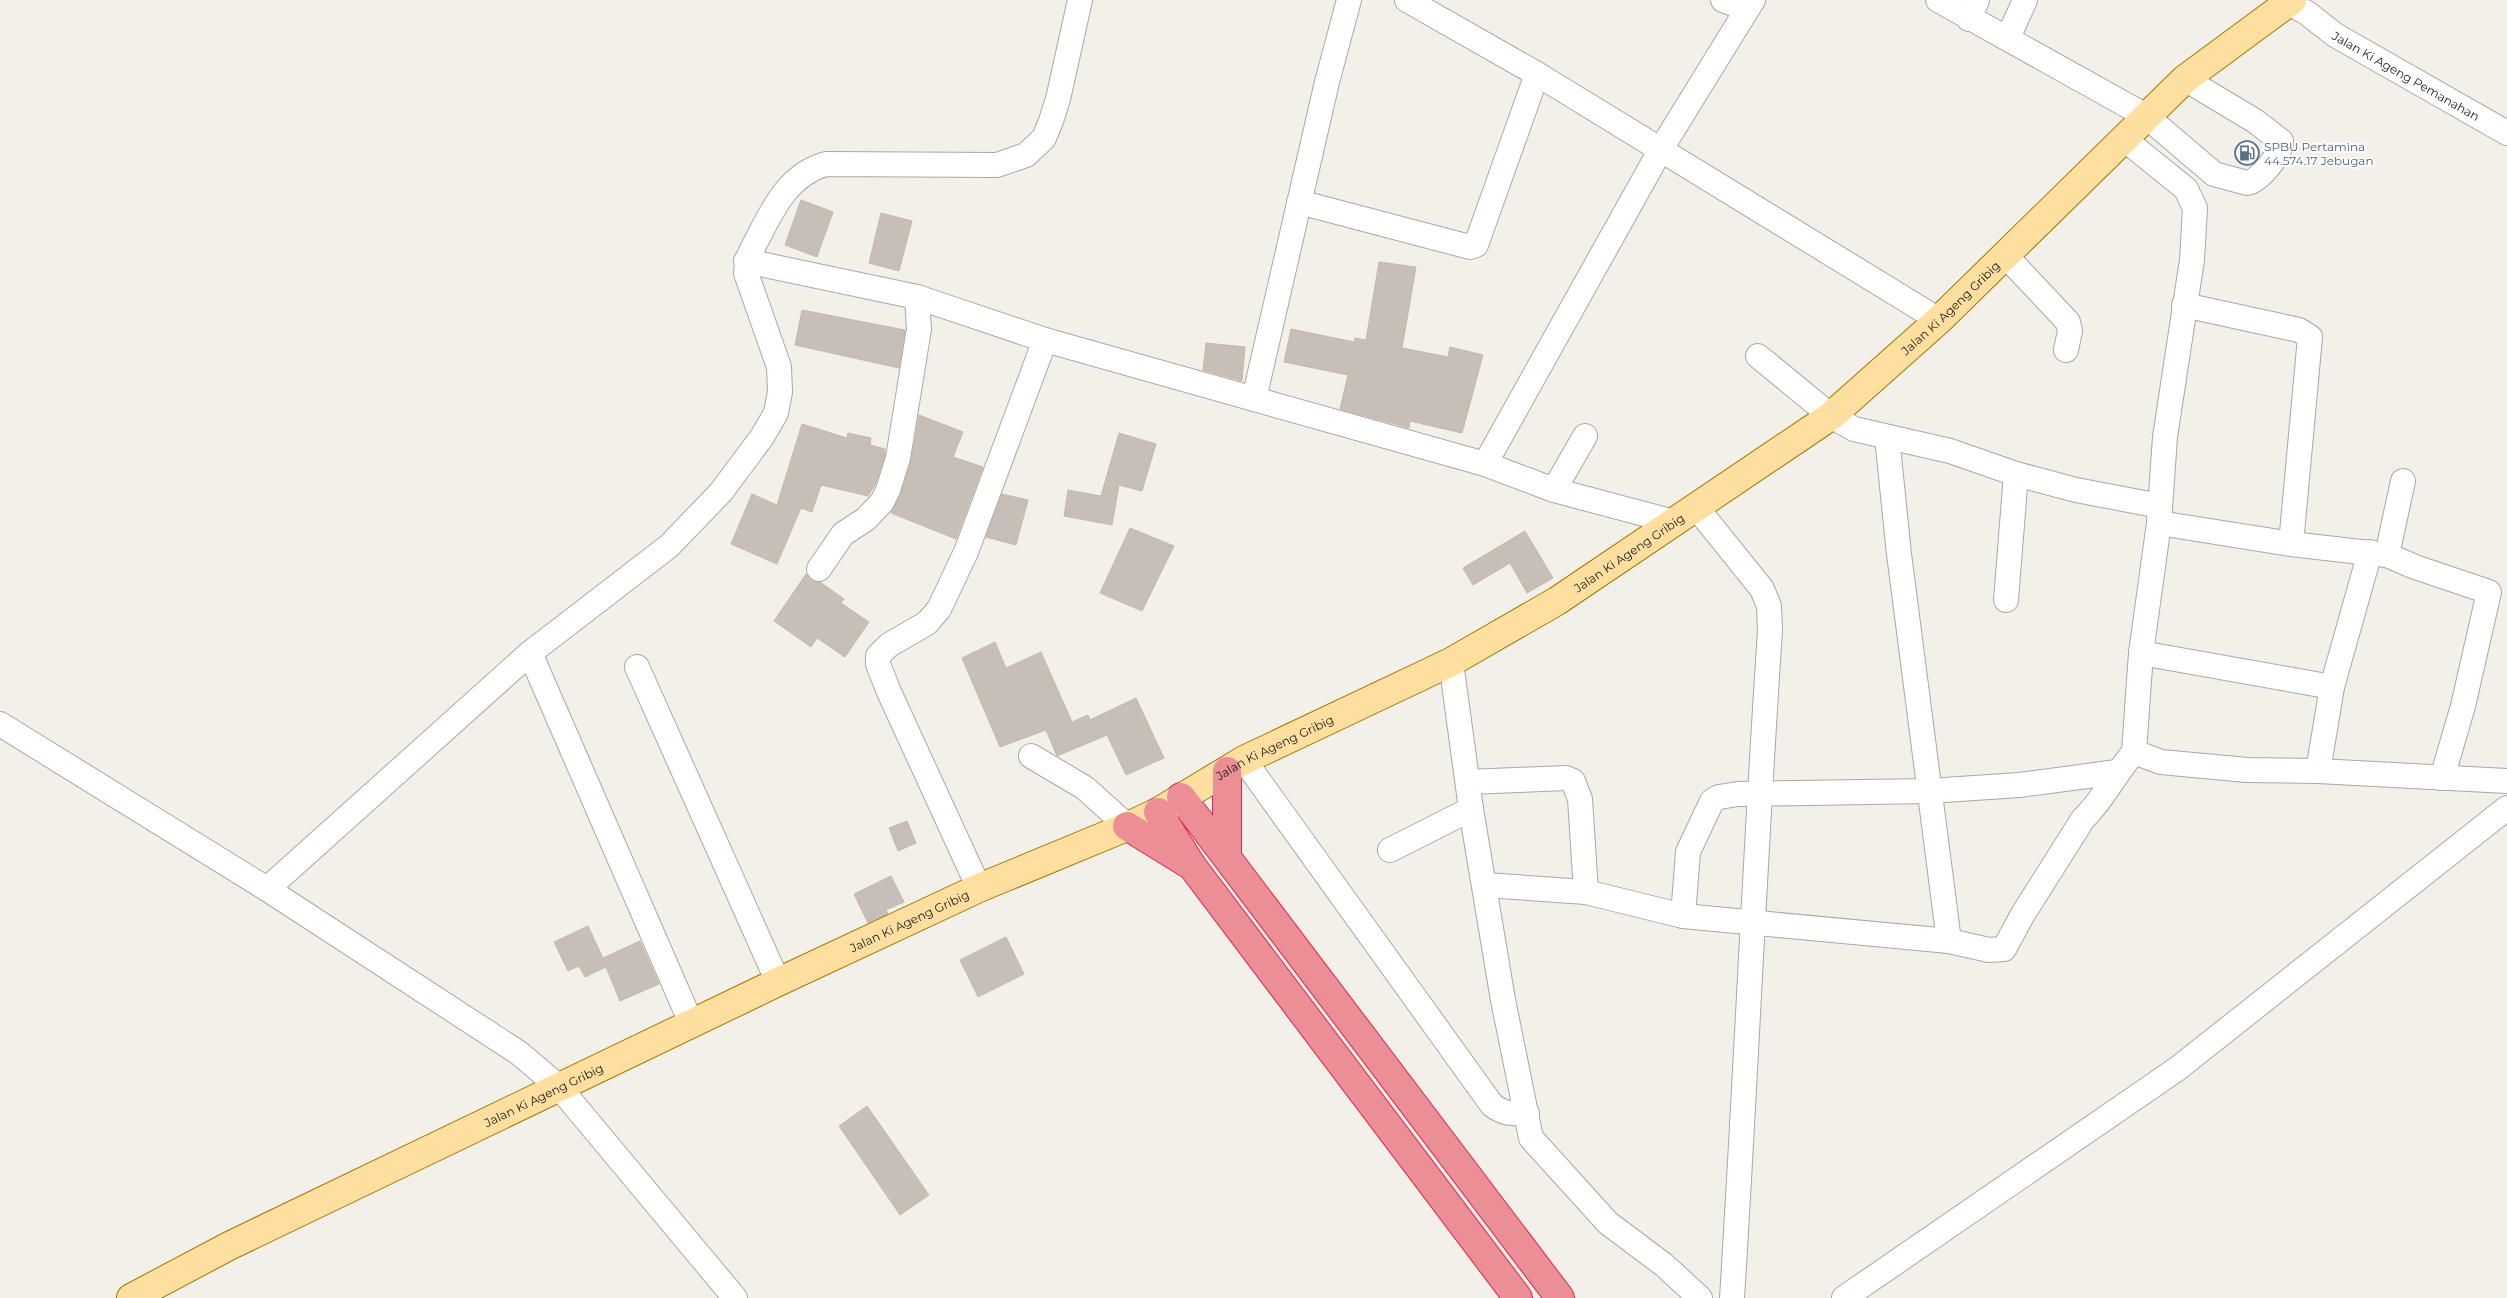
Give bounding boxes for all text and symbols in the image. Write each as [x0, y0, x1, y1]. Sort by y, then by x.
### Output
street label: Jalan Ki Ageng Pemanahan [2329, 27, 2482, 123]
place label: SPBU Pertamina 44.574.17 Jebugan [2264, 139, 2374, 168]
fuel station icon: SPBU Pertamina 44.574.17 Jebugan [2234, 140, 2260, 166]
street label: Jalan Ki Ageng Gribig [1897, 258, 2003, 358]
street label: Jalan Ki Ageng Gribig [1570, 510, 1687, 596]
street label: Jalan Ki Ageng Gribig [1212, 711, 1336, 784]
street label: Jalan Ki Ageng Gribig [846, 886, 971, 955]
street label: Jalan Ki Ageng Gribig [481, 1060, 605, 1130]

